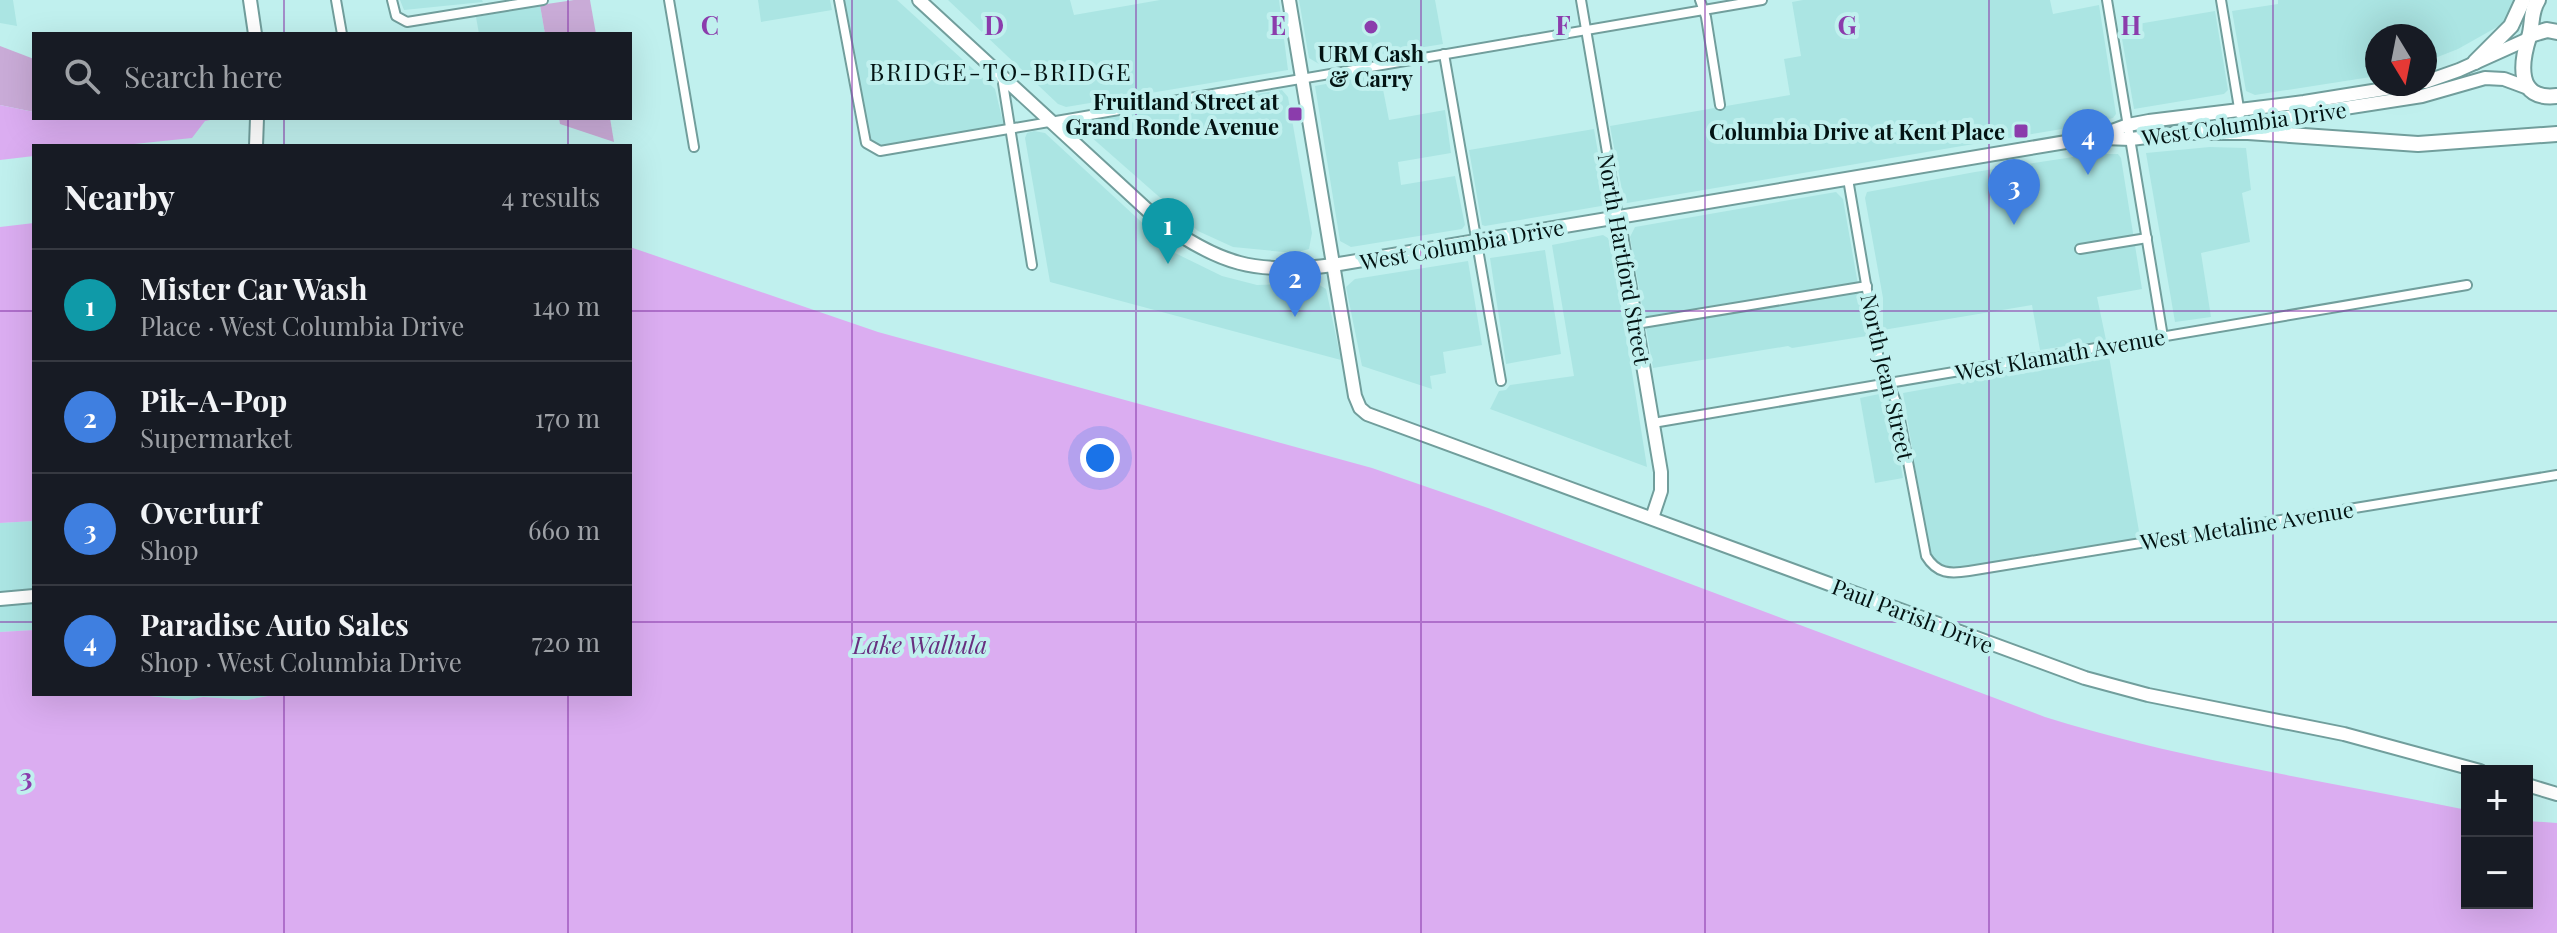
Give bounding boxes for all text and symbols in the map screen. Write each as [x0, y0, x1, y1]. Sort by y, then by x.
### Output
text: C [701, 7, 719, 42]
text: D [984, 7, 1004, 42]
text: E [1270, 7, 1286, 42]
text: F [1555, 7, 1571, 42]
text: G [1837, 7, 1857, 42]
text: H [2121, 7, 2141, 42]
marker: URM Cash & Carry [1362, 18, 1380, 36]
north arrow [2365, 24, 2437, 96]
search box [32, 32, 632, 120]
place label: URM Cash & Carry [1318, 38, 1425, 93]
icon: search [60, 54, 104, 98]
district label: BRIDGE-TO-BRIDGE [869, 55, 1133, 87]
text: Search here [124, 56, 283, 96]
place label: Fruitland Street at Grand Ronde Avenue [1065, 86, 1279, 141]
street label: West Columbia Drive [2139, 94, 2348, 152]
marker: Fruitland Street at Grand Ronde Avenue [1286, 105, 1304, 123]
pin: 4 [2062, 109, 2114, 175]
place label: Columbia Drive at Kent Place [1709, 116, 2005, 146]
marker: Columbia Drive at Kent Place [2012, 122, 2030, 140]
street label: North Hartford Street [1592, 151, 1659, 368]
pin: 3 [1988, 159, 2040, 225]
text: Nearby [64, 173, 175, 219]
text: 4 results [501, 179, 600, 214]
pin: 1 [1142, 198, 1194, 264]
street label: West Columbia Drive [1357, 211, 1566, 277]
pin: 2 [1269, 251, 1321, 317]
text: Mister Car Wash [140, 268, 367, 308]
text: 1 [85, 288, 95, 323]
text: 140 m [532, 288, 600, 323]
street label: North Jean Street [1854, 291, 1922, 464]
text: Place · West Columbia Drive [140, 308, 464, 343]
street label: West Klamath Avenue [1952, 321, 2167, 387]
text: Pik-A-Pop [140, 380, 287, 420]
text: 2 [83, 400, 97, 435]
text: 170 m [535, 400, 600, 435]
text: Supermarket [140, 420, 292, 455]
your location [1080, 438, 1120, 478]
text: Overturf [140, 492, 261, 532]
street label: West Metaline Avenue [2137, 493, 2356, 557]
text: 3 [84, 512, 96, 547]
text: 660 m [528, 512, 600, 547]
text: Shop [140, 532, 199, 567]
street label: Paul Parish Drive [1828, 570, 1998, 660]
text: Paradise Auto Sales [140, 604, 409, 644]
text: 4 [83, 624, 97, 659]
text: 720 m [532, 624, 600, 659]
water label: Lake Wallula [852, 628, 987, 660]
text: Shop · West Columbia Drive [140, 644, 462, 679]
text: 3 [20, 759, 32, 794]
map controls [2461, 765, 2533, 909]
button: + [2461, 765, 2533, 837]
button: − [2461, 837, 2533, 909]

